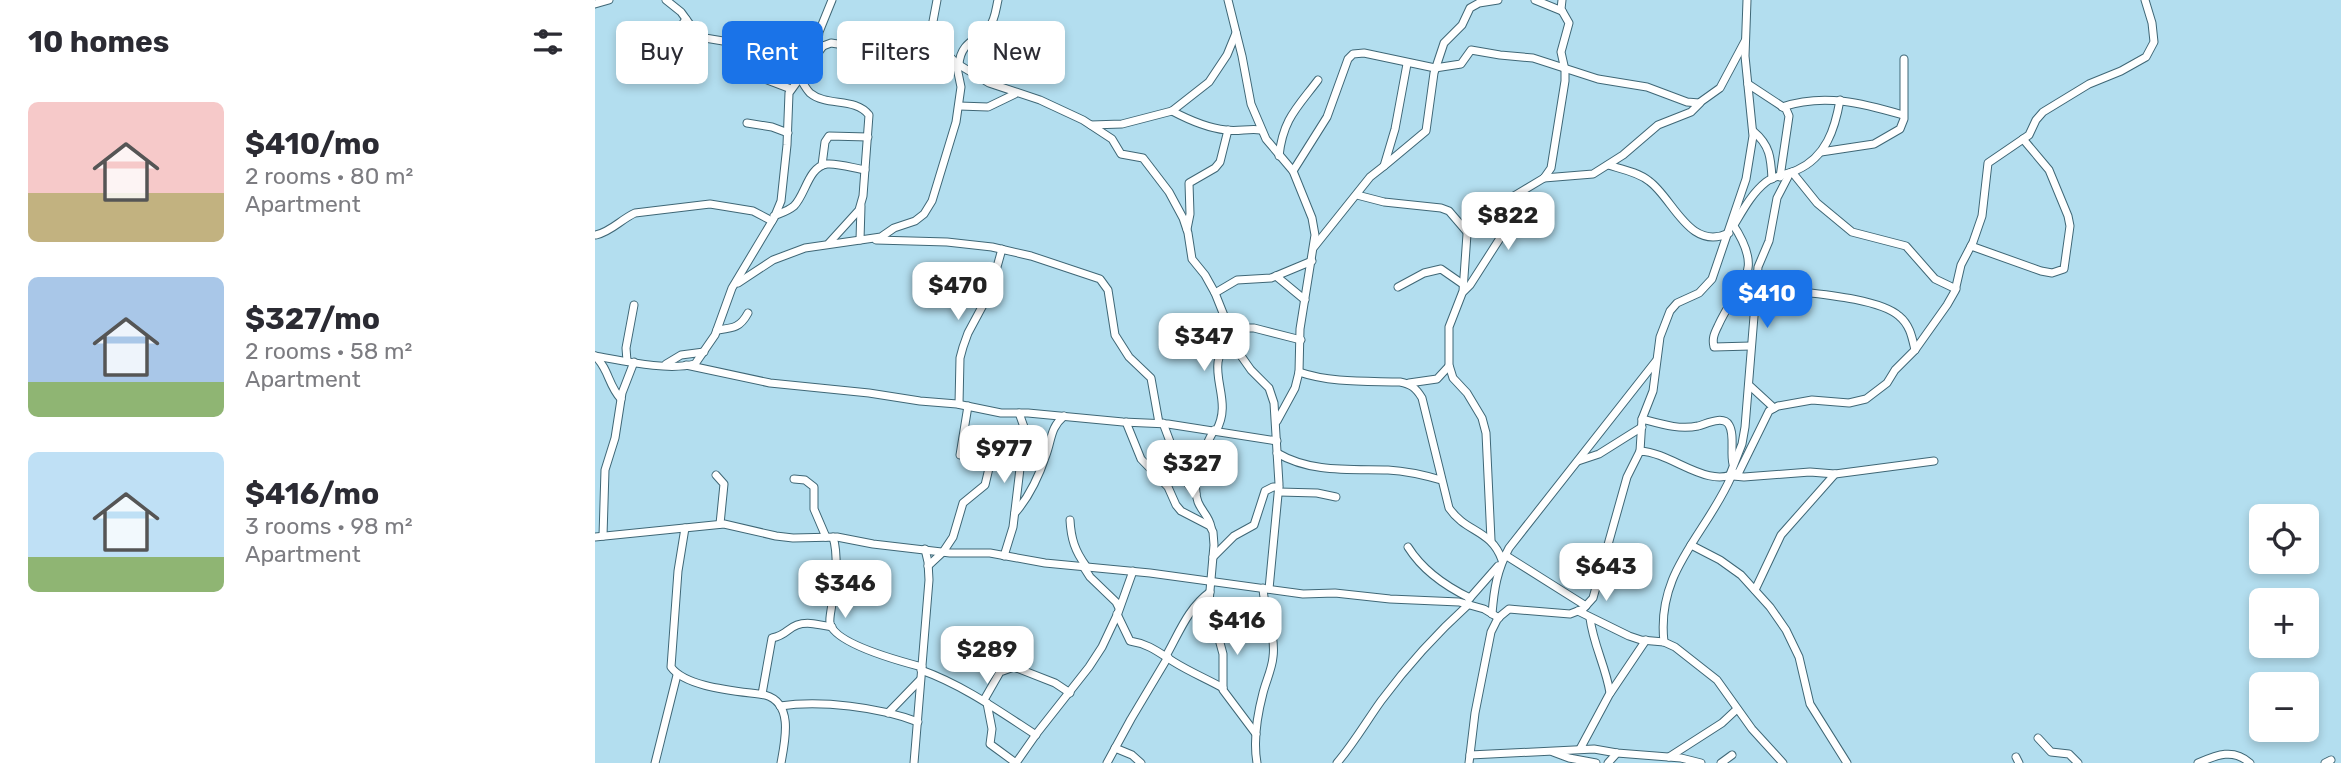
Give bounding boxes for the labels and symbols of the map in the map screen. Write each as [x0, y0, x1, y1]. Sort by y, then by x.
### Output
pin: $822 [1467, 192, 1549, 252]
pin: $470 [917, 262, 999, 322]
pin: $410 [1726, 270, 1808, 330]
pin: $347 [1163, 314, 1245, 373]
pin: $977 [963, 426, 1045, 485]
pin: $327 [1151, 440, 1233, 500]
pin: $643 [1565, 544, 1647, 603]
pin: $346 [804, 560, 886, 620]
pin: $416 [1196, 598, 1278, 657]
pin: $289 [946, 626, 1028, 686]

